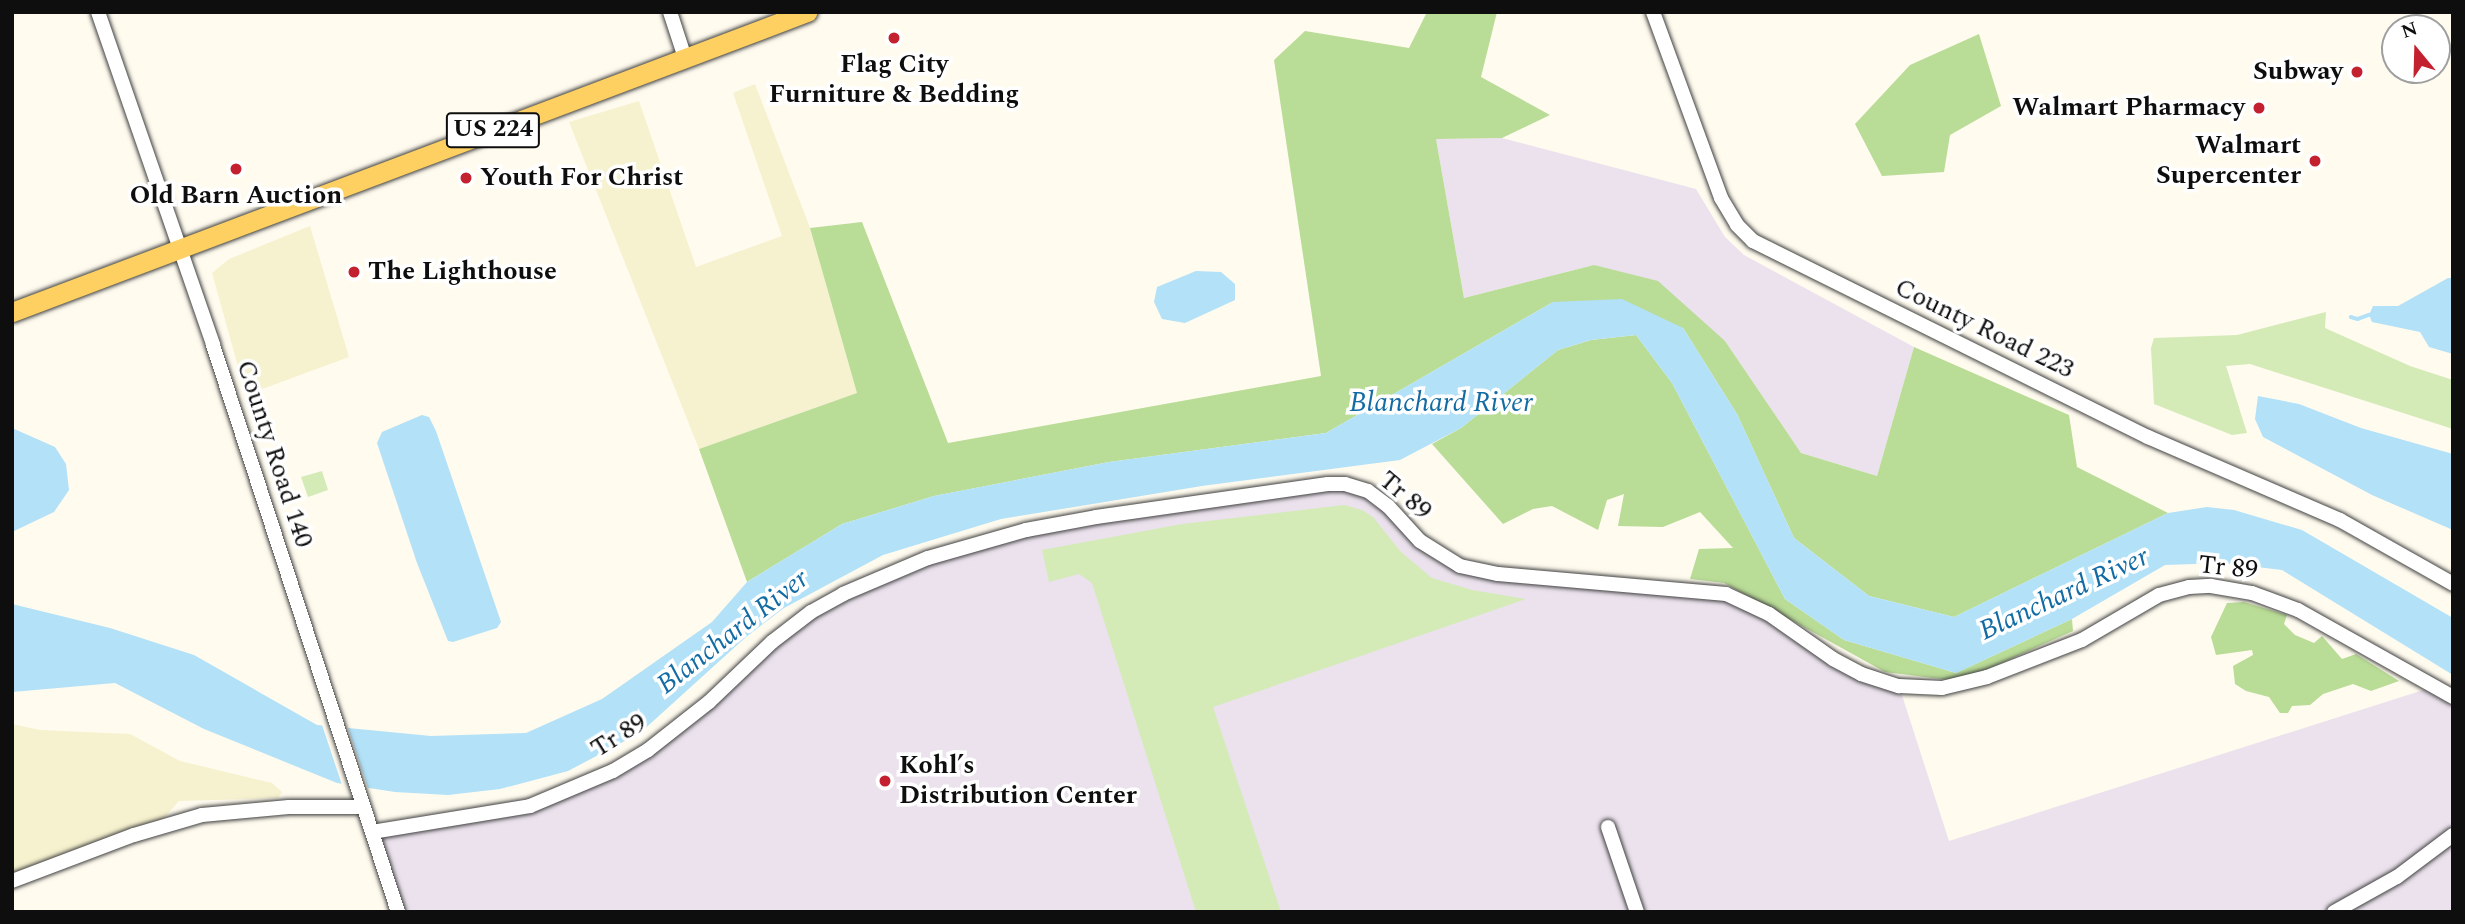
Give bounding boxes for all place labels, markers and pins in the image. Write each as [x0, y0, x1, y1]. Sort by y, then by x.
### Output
marker: Flag City Furniture & Bedding [886, 30, 902, 46]
place label: Flag City Furniture & Bedding [769, 49, 1019, 110]
place label: Subway [2253, 56, 2343, 88]
marker: Subway [2349, 64, 2365, 80]
place label: Walmart Pharmacy [2012, 92, 2245, 124]
marker: Walmart Pharmacy [2251, 100, 2267, 116]
place label: Walmart Supercenter [2156, 130, 2301, 192]
marker: Walmart Supercenter [2307, 153, 2323, 169]
marker: Old Barn Auction [228, 161, 244, 177]
place label: Youth For Christ [480, 162, 683, 194]
marker: Youth For Christ [458, 170, 474, 186]
place label: Old Barn Auction [130, 180, 342, 212]
place label: The Lighthouse [368, 256, 557, 288]
marker: The Lighthouse [346, 264, 362, 280]
place label: Kohl’s Distribution Center [899, 750, 1137, 812]
marker: Kohl’s Distribution Center [877, 773, 893, 789]

